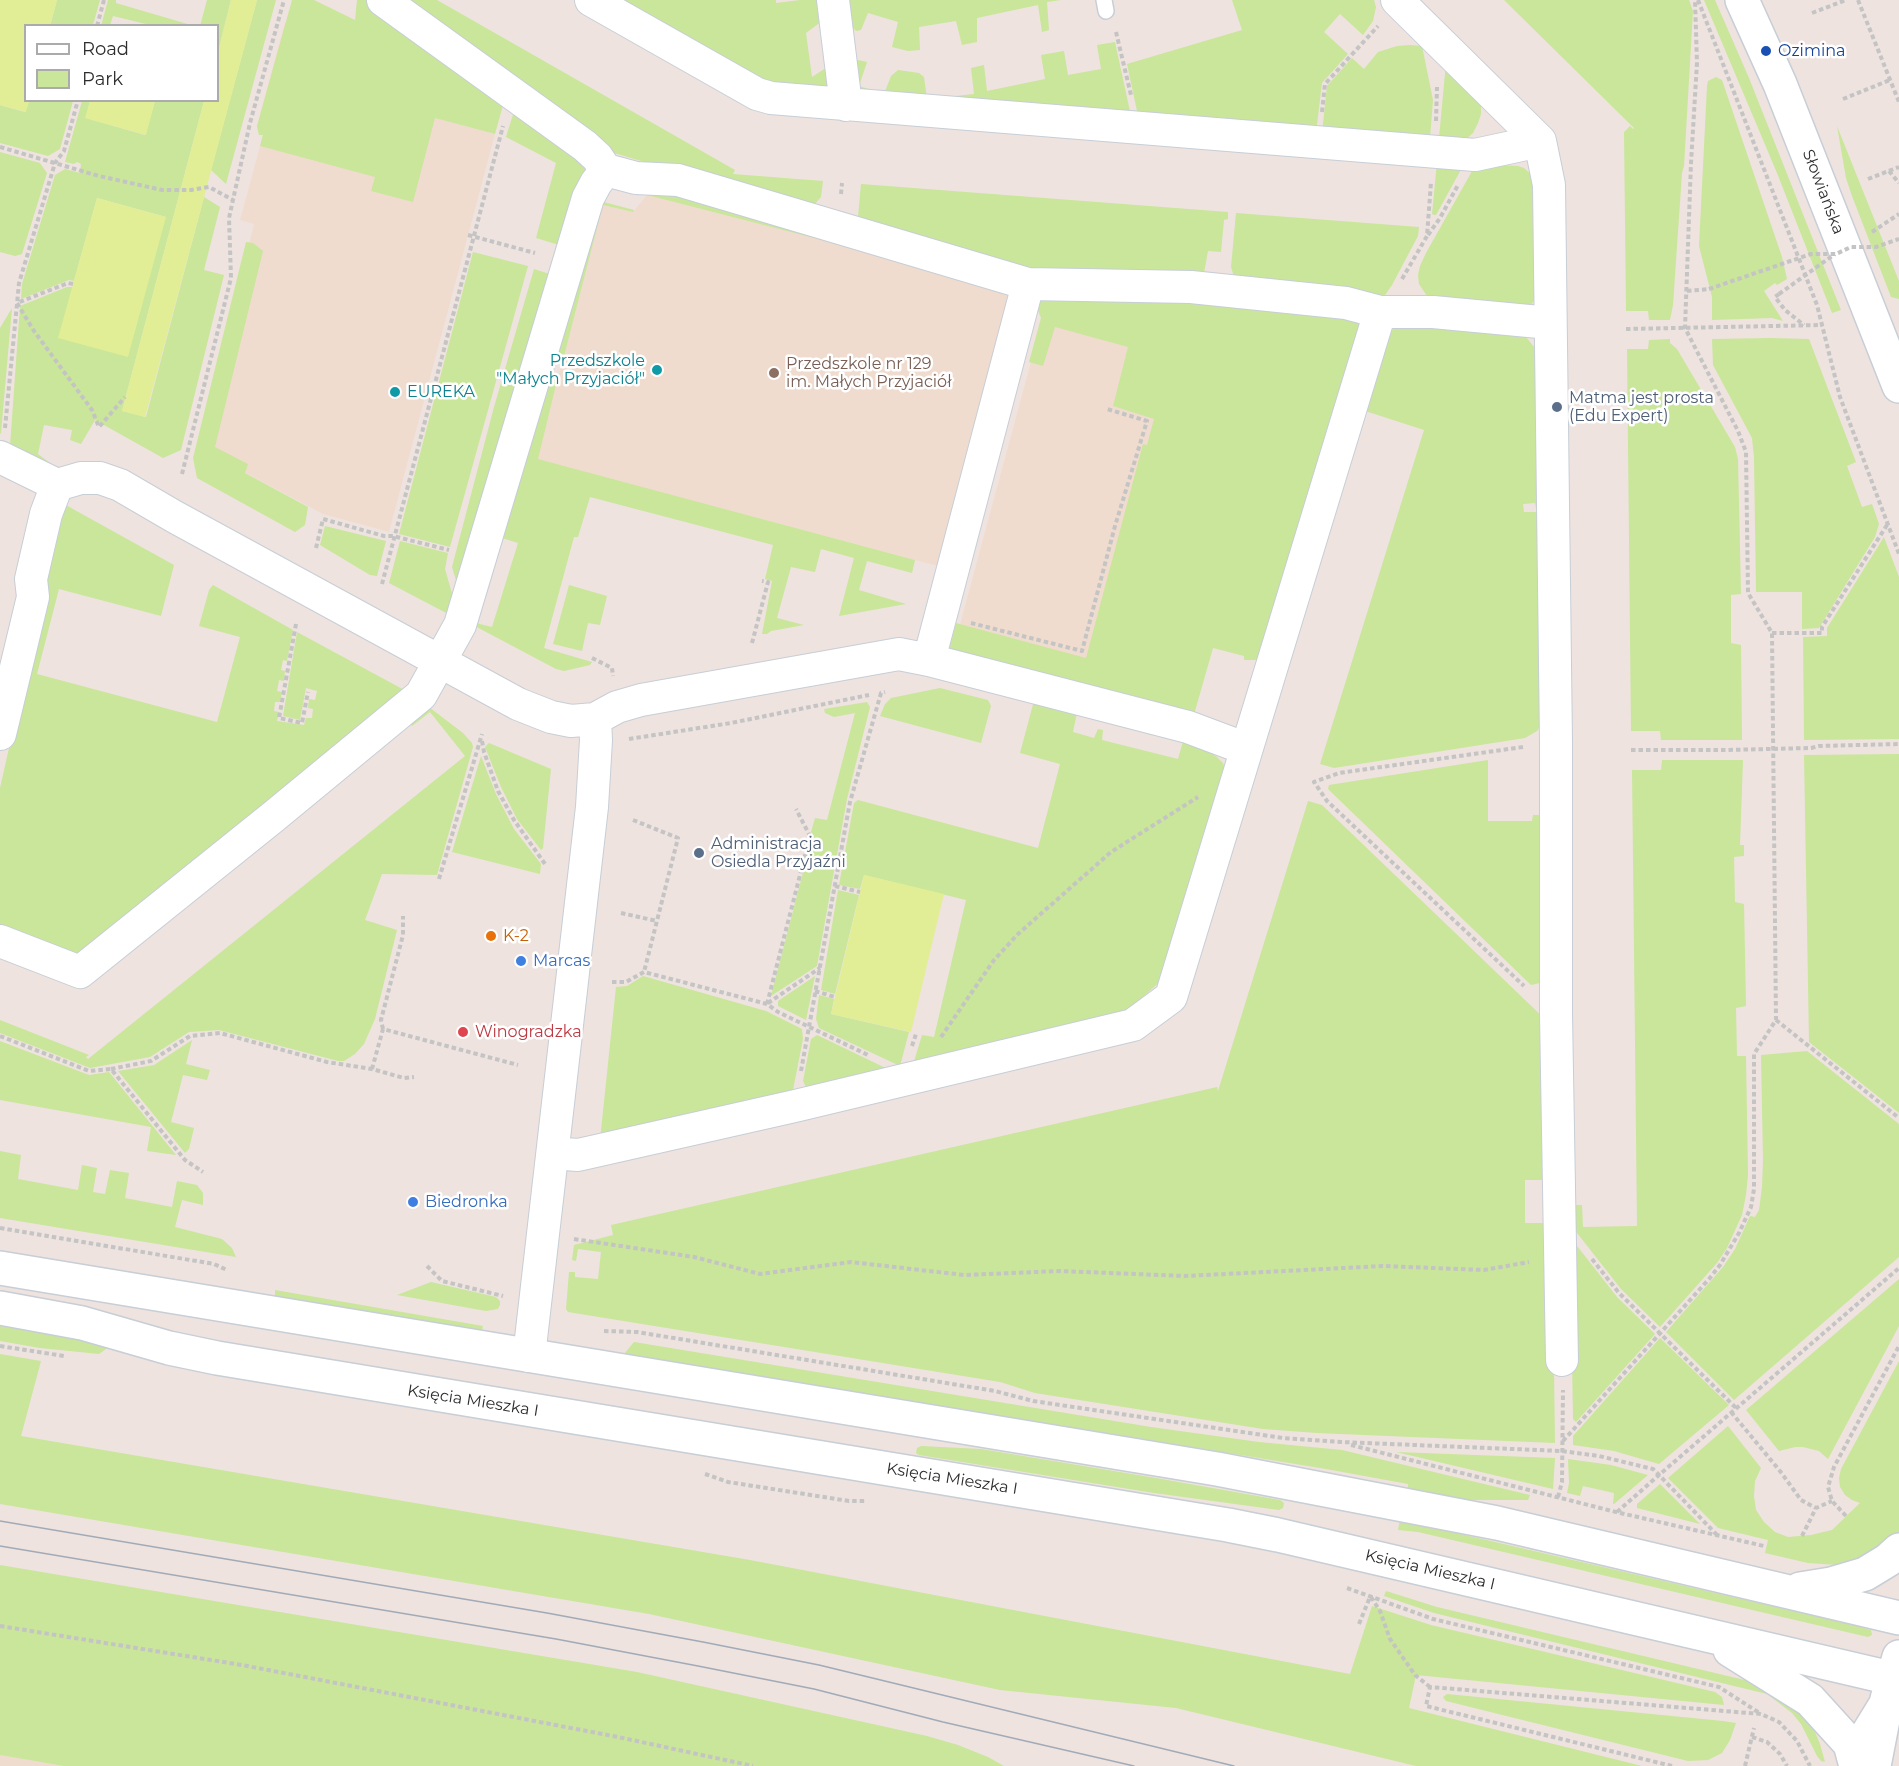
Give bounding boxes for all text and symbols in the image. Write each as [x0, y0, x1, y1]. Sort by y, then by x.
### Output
legend [24, 24, 219, 102]
text: Road [82, 38, 129, 60]
place label: Ozimina [1778, 41, 1845, 61]
marker: Ozimina [1759, 44, 1773, 58]
text: Park [82, 68, 123, 90]
street label: Słowiańska [1798, 147, 1848, 237]
place label: Przedszkole "Małych Przyjaciół" [496, 351, 645, 389]
place label: Przedszkole nr 129 im. Małych Przyjaciół [786, 354, 952, 392]
marker: Przedszkole "Małych Przyjaciół" [650, 363, 664, 377]
marker: Przedszkole nr 129 im. Małych Przyjaciół [767, 366, 781, 380]
place label: EUREKA [407, 382, 475, 402]
marker: EUREKA [388, 385, 402, 399]
place label: Matma jest prosta (Edu Expert) [1569, 388, 1714, 426]
marker: Matma jest prosta (Edu Expert) [1550, 400, 1564, 414]
place label: Administracja Osiedla Przyjaźni [711, 834, 846, 872]
marker: Administracja Osiedla Przyjaźni [692, 846, 706, 860]
place label: K-2 [503, 926, 529, 946]
marker: K-2 [484, 929, 498, 943]
place label: Marcas [533, 951, 590, 971]
marker: Marcas [514, 954, 528, 968]
place label: Winogradzka [475, 1022, 582, 1042]
marker: Winogradzka [456, 1025, 470, 1039]
place label: Biedronka [425, 1192, 508, 1212]
marker: Biedronka [406, 1195, 420, 1209]
street label: Księcia Mieszka I [406, 1381, 540, 1421]
street label: Księcia Mieszka I [885, 1459, 1019, 1499]
street label: Księcia Mieszka I [1363, 1546, 1497, 1594]

